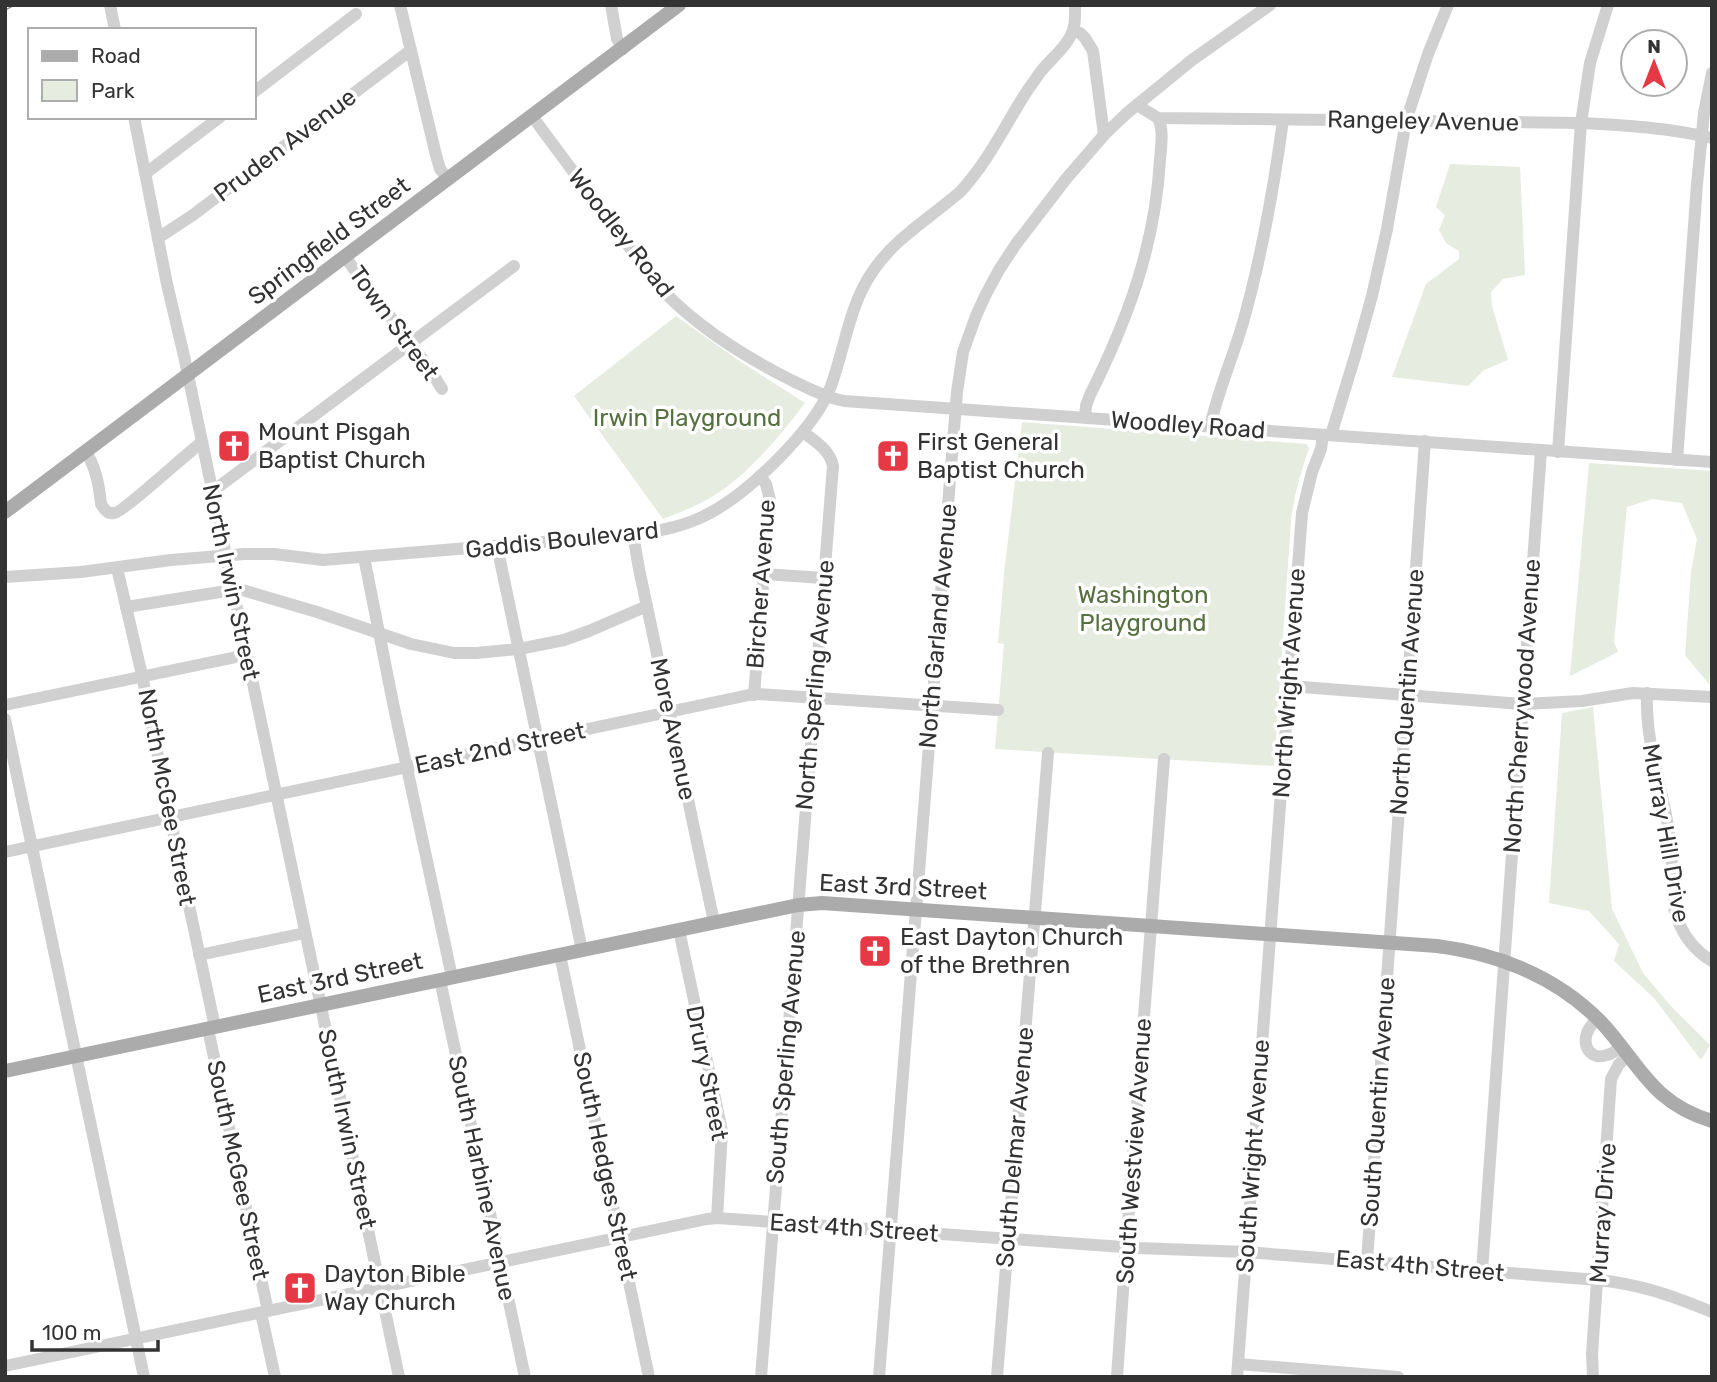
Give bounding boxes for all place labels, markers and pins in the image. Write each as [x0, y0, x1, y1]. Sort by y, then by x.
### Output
place label: Mount Pisgah Baptist Church [258, 418, 426, 474]
church icon: Mount Pisgah Baptist Church [215, 427, 253, 465]
place label: First General Baptist Church [917, 428, 1085, 484]
church icon: First General Baptist Church [874, 437, 912, 475]
place label: East Dayton Church of the Brethren [900, 923, 1123, 979]
church icon: East Dayton Church of the Brethren [856, 932, 894, 970]
place label: Dayton Bible Way Church [324, 1260, 466, 1316]
church icon: Dayton Bible Way Church [281, 1269, 319, 1307]

